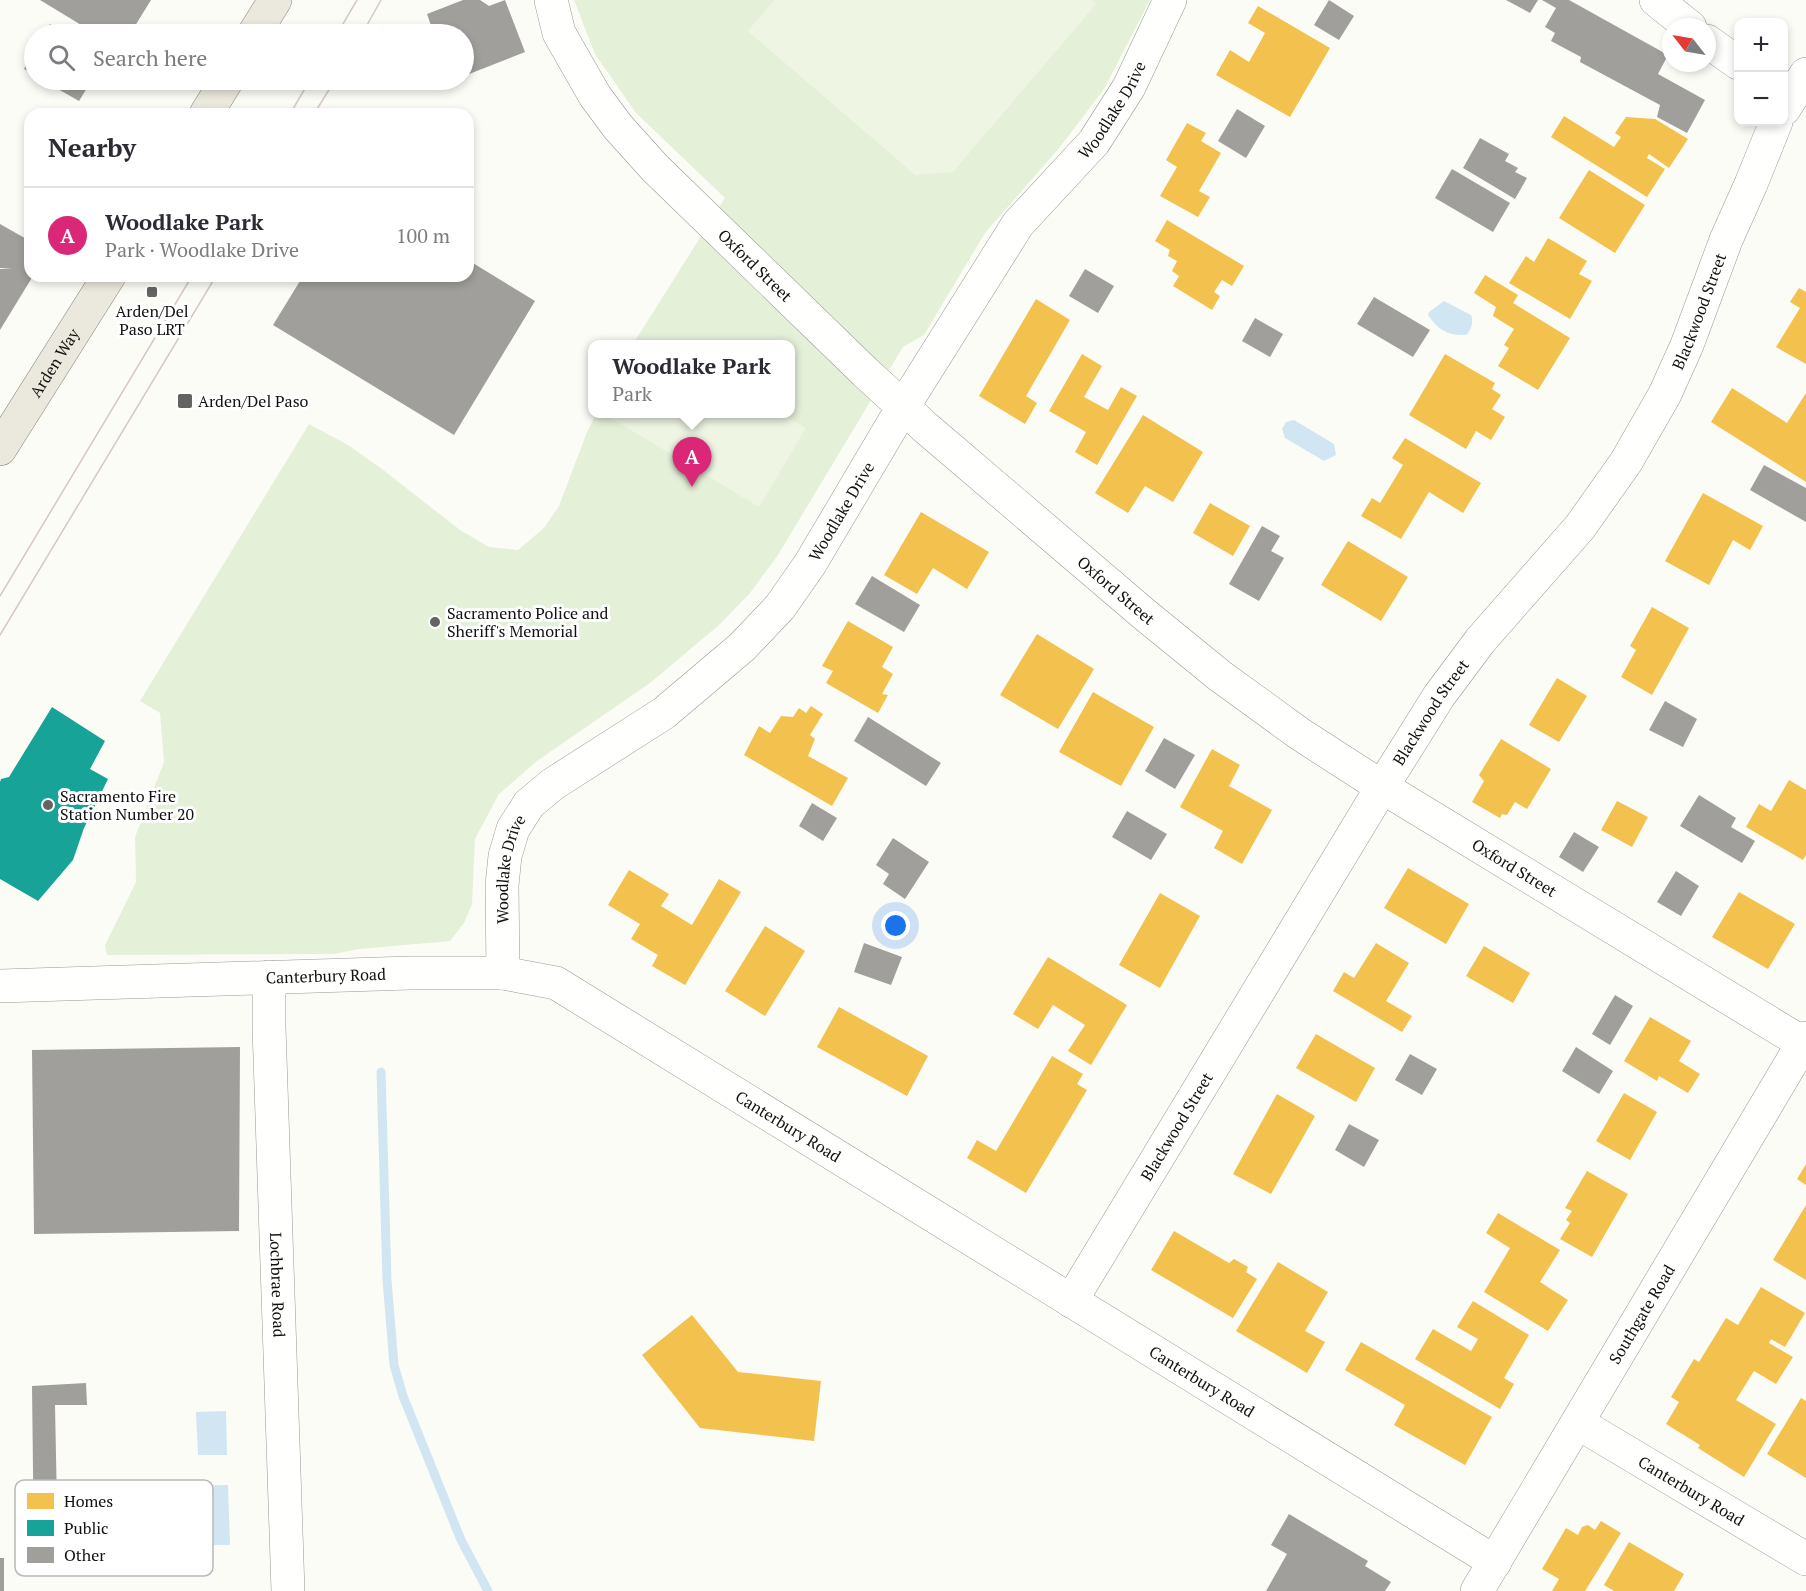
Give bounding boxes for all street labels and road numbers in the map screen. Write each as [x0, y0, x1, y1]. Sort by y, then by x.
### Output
street label: Woodlake Drive [1073, 57, 1151, 163]
street label: Oxford Street [713, 224, 797, 307]
street label: Blackwood Street [1666, 250, 1731, 373]
street label: Arden Way [24, 323, 85, 401]
street label: Woodlake Drive [803, 458, 879, 565]
street label: Oxford Street [1073, 551, 1160, 630]
street label: Blackwood Street [1387, 655, 1474, 769]
street label: Woodlake Drive [491, 810, 531, 924]
street label: Oxford Street [1468, 833, 1561, 902]
street label: Canterbury Road [265, 963, 386, 989]
street label: Blackwood Street [1135, 1068, 1218, 1185]
street label: Canterbury Road [731, 1085, 845, 1167]
street label: Lochbrae Road [265, 1232, 290, 1338]
street label: Southgate Road [1604, 1260, 1680, 1368]
street label: Canterbury Road [1145, 1340, 1259, 1422]
street label: Canterbury Road [1634, 1450, 1749, 1531]

